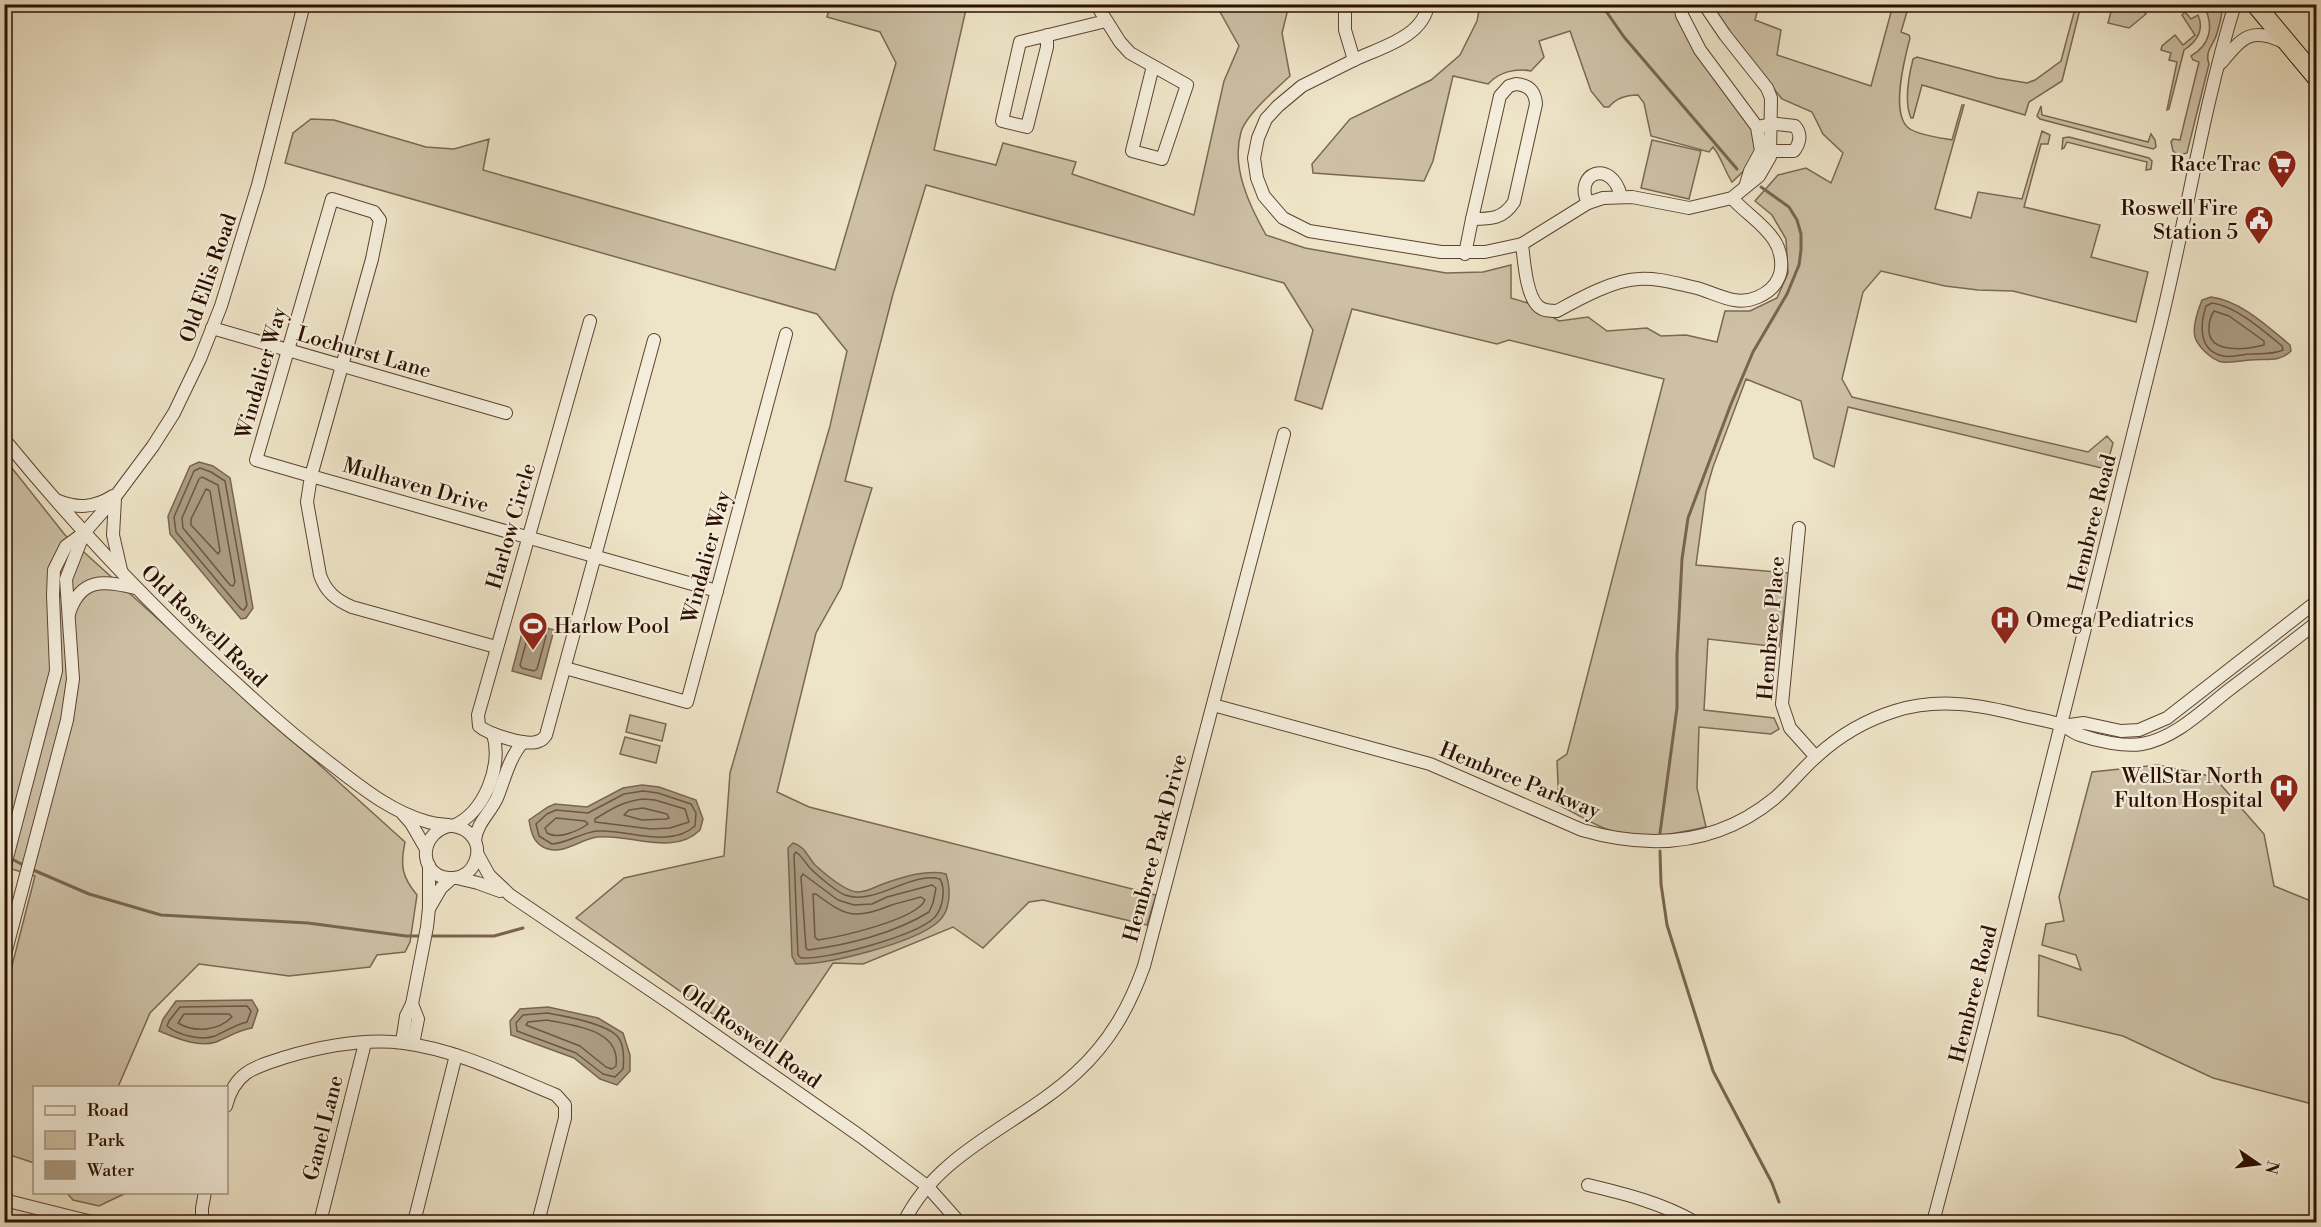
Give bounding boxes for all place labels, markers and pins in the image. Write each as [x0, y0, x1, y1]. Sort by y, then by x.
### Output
supermarket icon: RaceTrac [2266, 148, 2298, 190]
place label: RaceTrac [2170, 152, 2261, 178]
place label: Roswell Fire Station 5 [2121, 196, 2238, 246]
public building icon: Roswell Fire Station 5 [2243, 204, 2275, 246]
hospital icon: Omega Pediatrics [1989, 604, 2021, 646]
place label: Omega Pediatrics [2026, 608, 2194, 634]
sports icon: Harlow Pool [517, 610, 549, 652]
place label: Harlow Pool [554, 614, 669, 640]
place label: WellStar North Fulton Hospital [2114, 764, 2263, 814]
hospital icon: WellStar North Fulton Hospital [2268, 772, 2300, 814]

